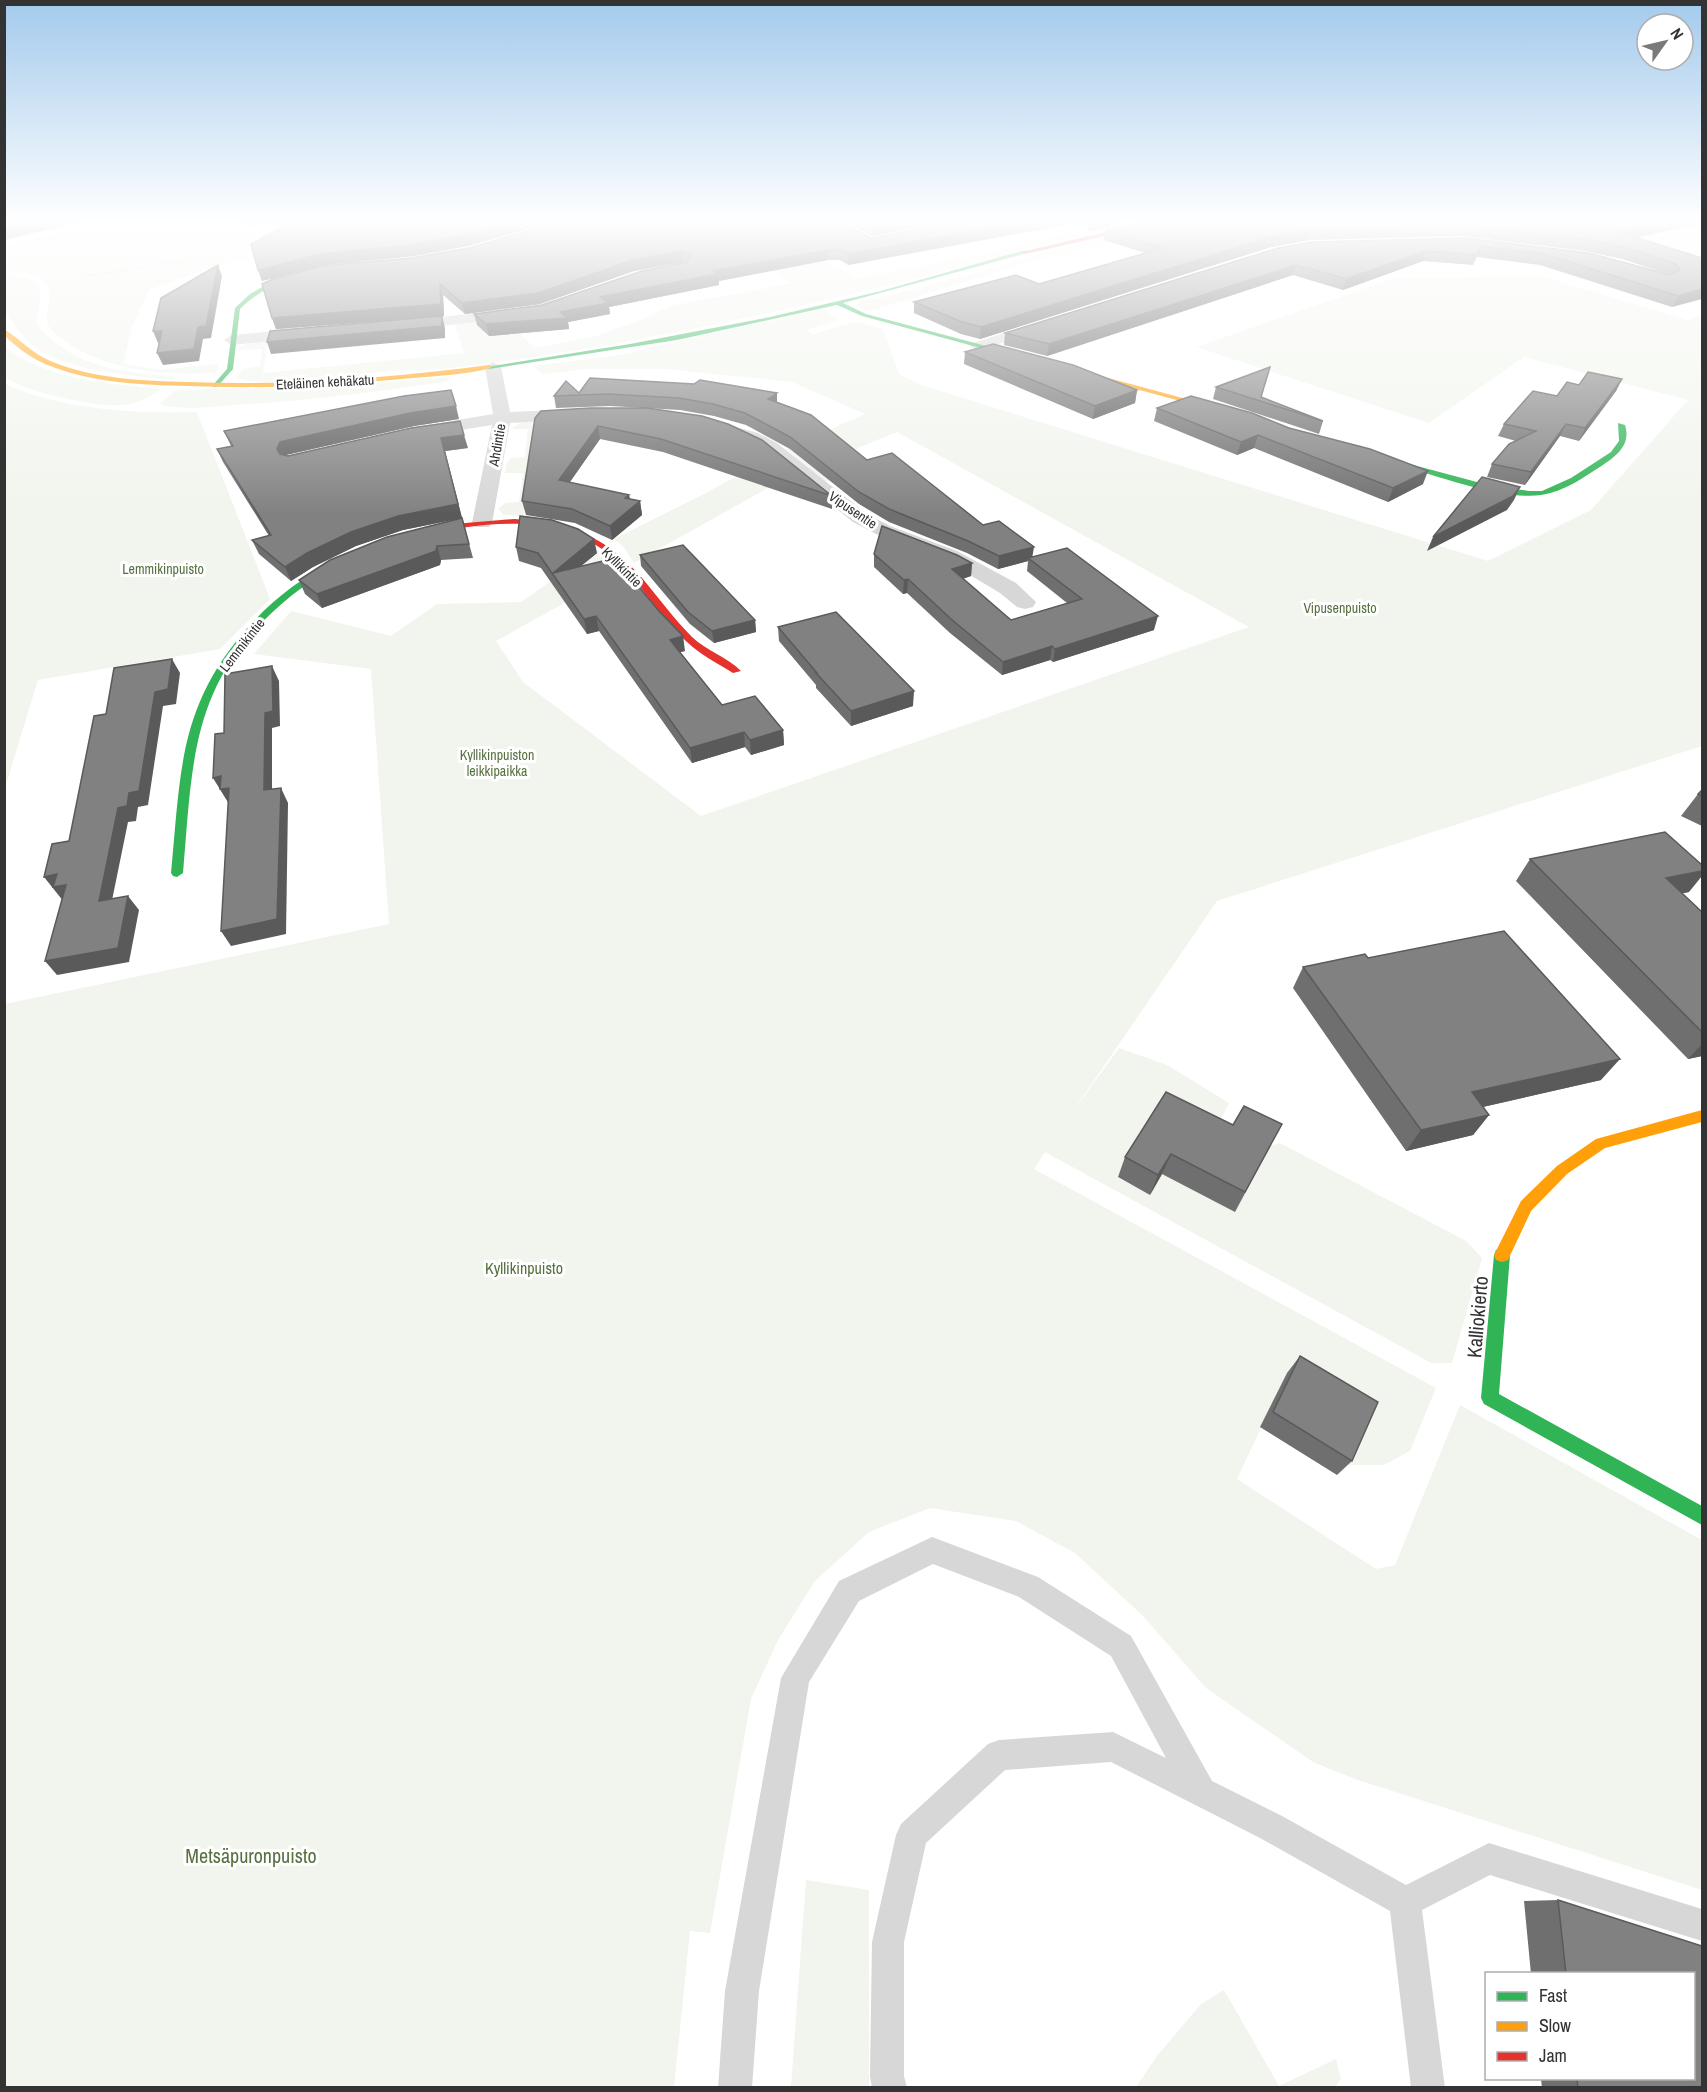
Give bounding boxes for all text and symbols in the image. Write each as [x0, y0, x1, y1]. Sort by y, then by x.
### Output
north arrow [1635, 12, 1695, 72]
text: N [1666, 24, 1689, 44]
street label: Eteläinen kehäkatu [275, 370, 375, 394]
street label: Ahdintie [484, 422, 510, 469]
street label: Vipusentie [825, 487, 881, 533]
street label: Kyllikintie [598, 543, 646, 591]
park label: Lemmikinpuisto [122, 560, 204, 578]
park label: Vipusenpuisto [1303, 599, 1377, 617]
street label: Lemmikintie [215, 615, 269, 675]
park label: Kyllikinpuiston leikkipaikka [460, 746, 534, 780]
park label: Kyllikinpuisto [485, 1257, 563, 1279]
street label: Kalliokierto [1460, 1275, 1494, 1359]
park label: Metsäpuronpuisto [185, 1842, 317, 1869]
legend [1485, 1972, 1695, 2080]
text: Fast [1539, 1983, 1567, 2008]
text: Slow [1539, 2013, 1571, 2038]
text: Jam [1539, 2043, 1567, 2068]

